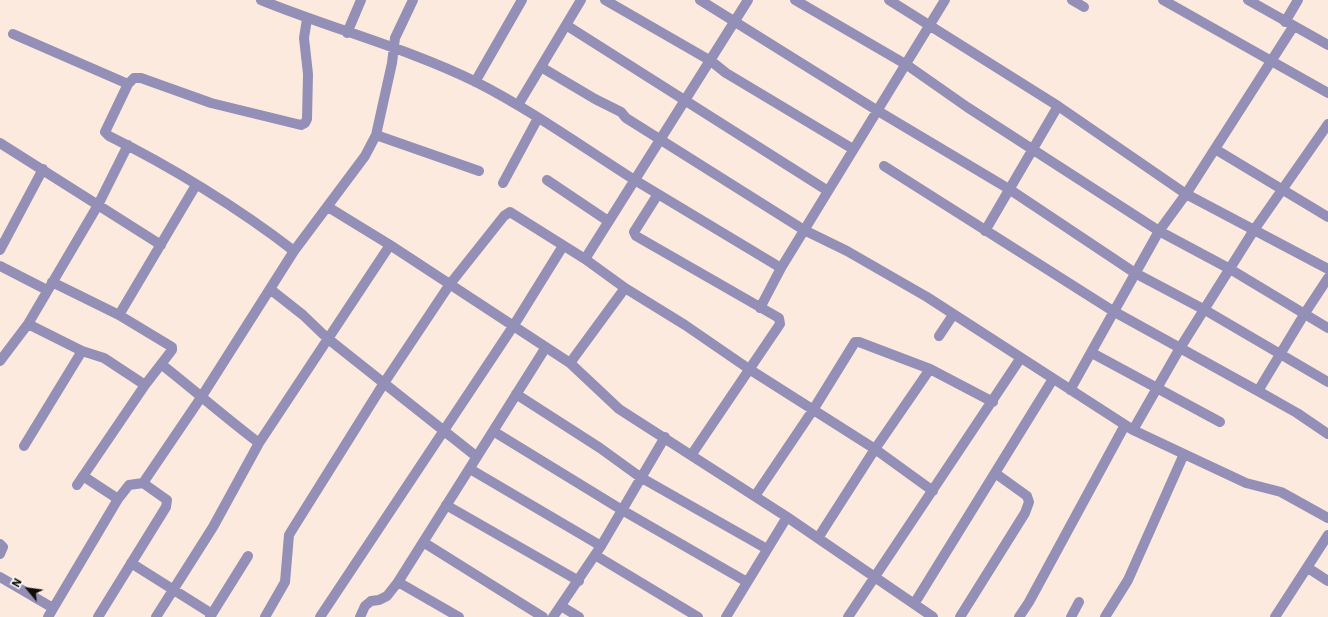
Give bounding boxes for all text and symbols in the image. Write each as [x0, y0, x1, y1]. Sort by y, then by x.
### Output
north arrow [8, 569, 48, 609]
text: N [9, 576, 25, 590]

